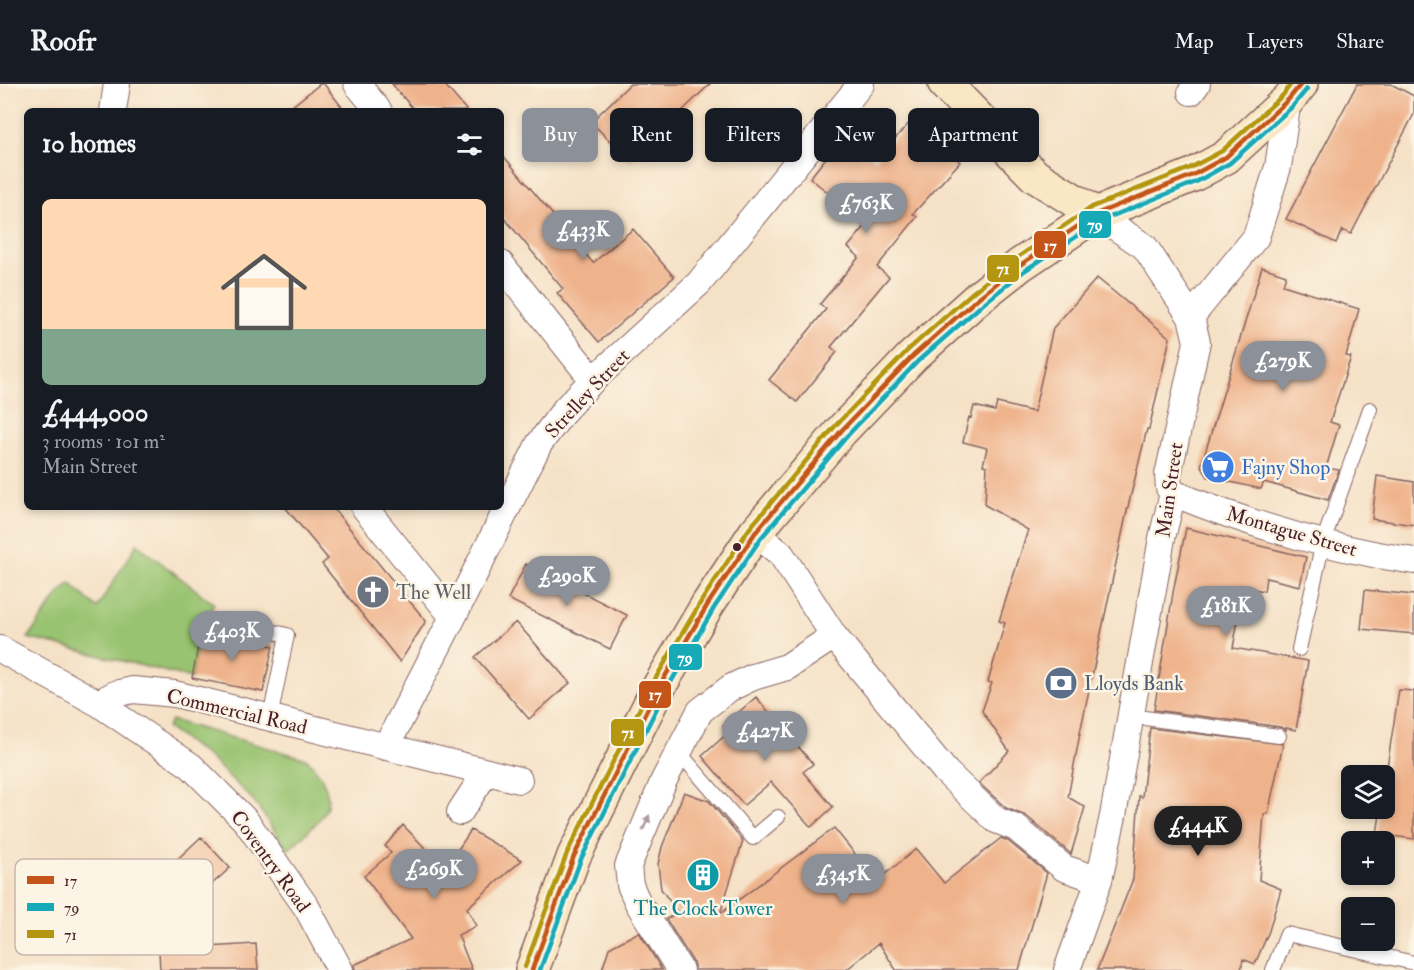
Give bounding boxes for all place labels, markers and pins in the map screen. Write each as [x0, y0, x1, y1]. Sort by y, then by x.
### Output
pin: £763K [824, 183, 908, 234]
pin: £433K [541, 210, 625, 261]
pin: £279K [1241, 341, 1325, 392]
supermarket icon: Fajny Shop [1200, 449, 1236, 485]
place label: Fajny Shop [1241, 455, 1330, 481]
unlabelled marker [731, 541, 743, 553]
pin: £290K [525, 556, 609, 607]
church icon: The Well [355, 574, 391, 610]
place label: The Well [396, 580, 471, 605]
pin: £181K [1184, 586, 1268, 637]
pin: £403K [190, 611, 274, 662]
bank icon: Lloyds Bank [1043, 665, 1079, 701]
place label: Lloyds Bank [1084, 671, 1184, 696]
pin: £427K [723, 711, 807, 762]
pin: £444K [1156, 806, 1240, 857]
pin: £269K [392, 849, 476, 900]
pin: £345K [801, 854, 885, 905]
building icon: The Clock Tower [685, 857, 721, 893]
place label: The Clock Tower [634, 896, 773, 921]

